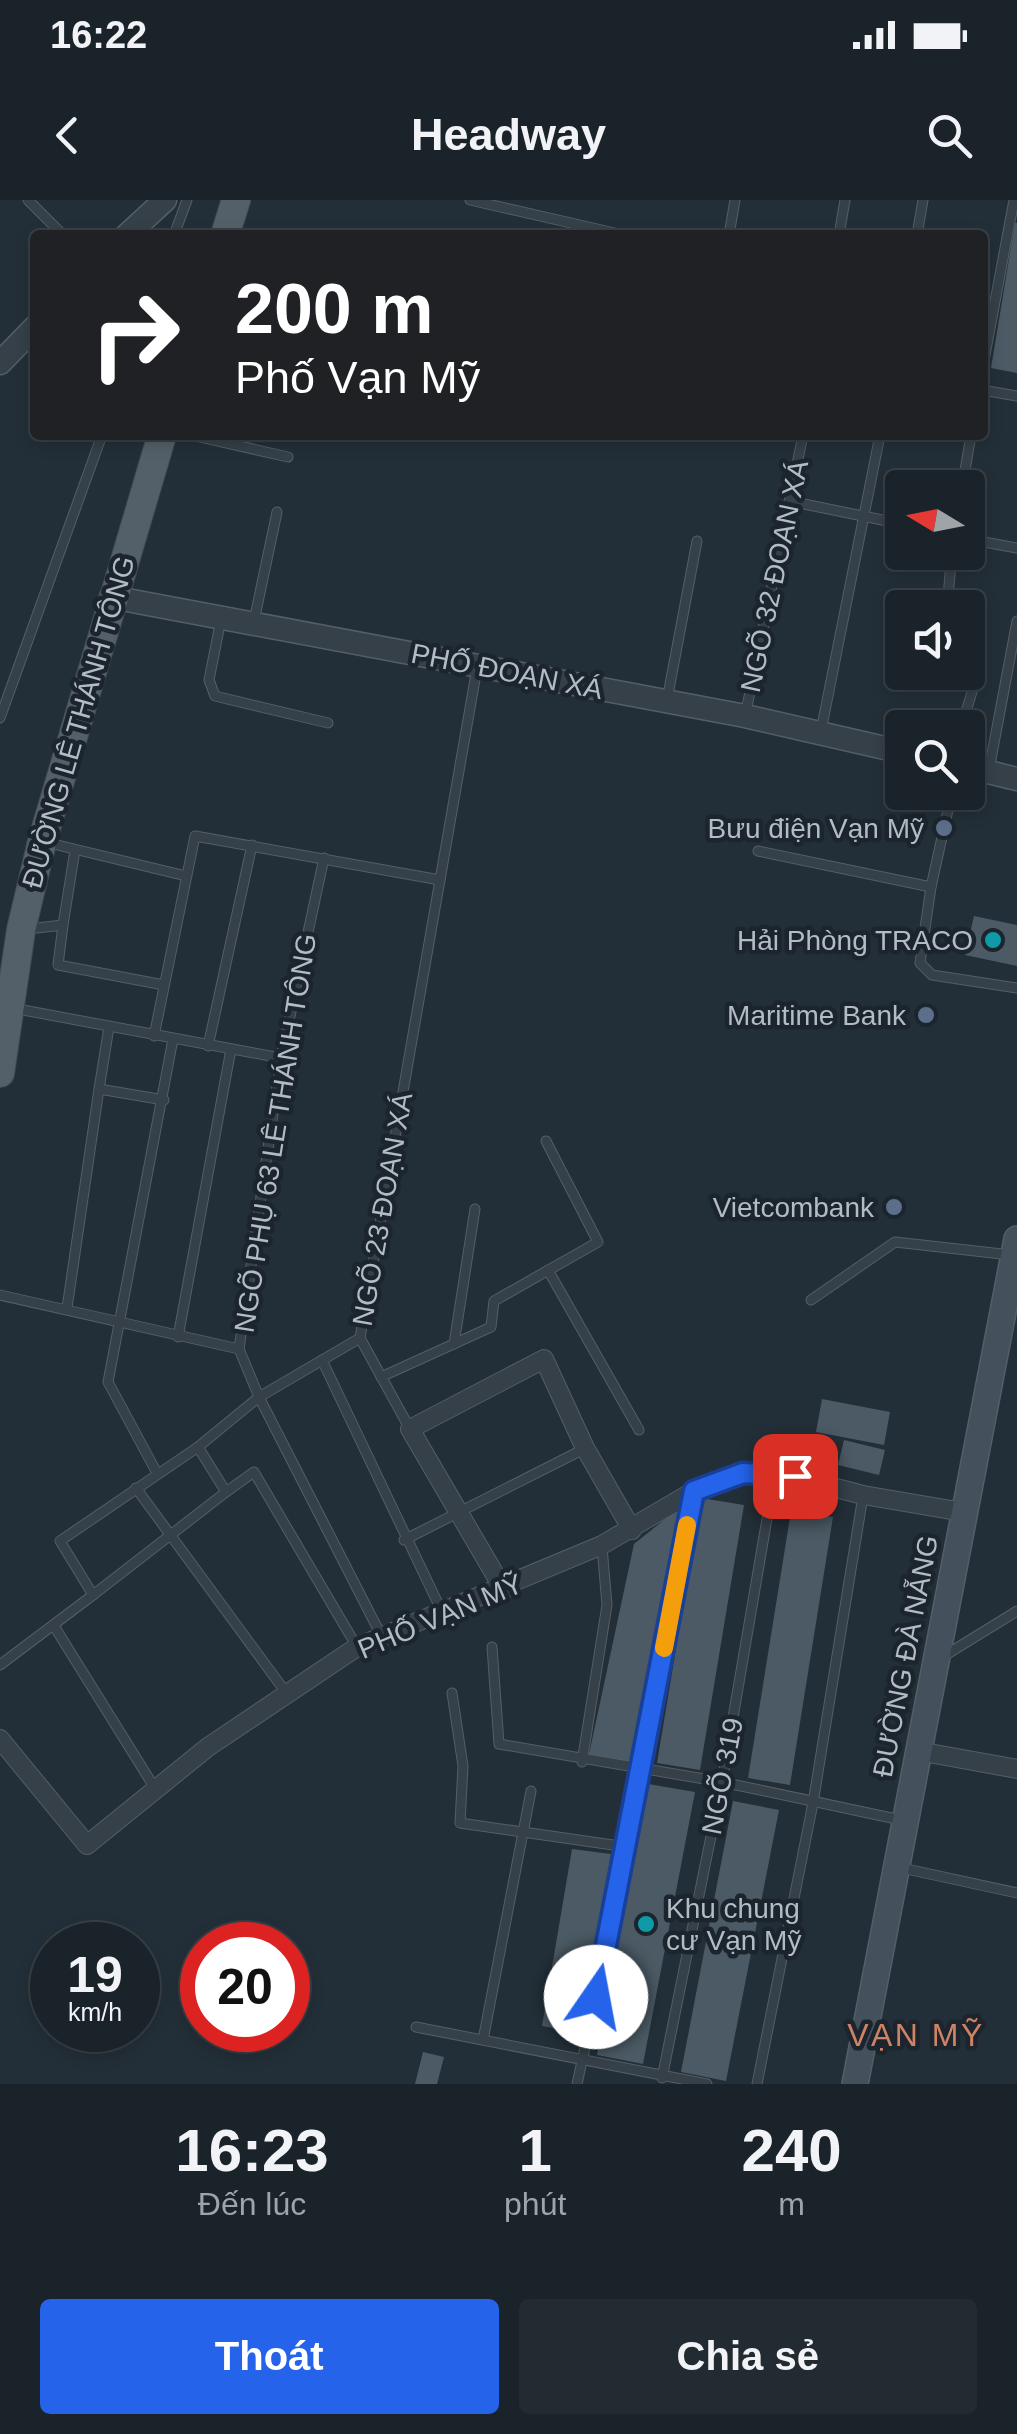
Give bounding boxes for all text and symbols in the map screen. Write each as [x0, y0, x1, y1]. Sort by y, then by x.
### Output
text: 16:22 [50, 14, 147, 56]
icon: back [40, 108, 95, 163]
icon: search [922, 108, 977, 163]
text: Headway [411, 109, 606, 160]
icon: right [70, 270, 200, 400]
text: 200 m [235, 270, 433, 348]
text: Phố Vạn Mỹ [235, 352, 480, 403]
street label: NGÕ 32 ĐOẠN XÁ [735, 457, 814, 695]
north arrow [885, 470, 985, 570]
map controls [885, 470, 985, 810]
street label: ĐƯỜNG LÊ THÁNH TÔNG [16, 553, 141, 892]
button: sound [885, 590, 985, 690]
street label: PHỐ ĐOẠN XÁ [408, 637, 606, 705]
button: search [885, 710, 985, 810]
place label: Bưu điện Vạn Mỹ [708, 813, 924, 844]
marker: Bưu điện Vạn Mỹ [933, 817, 955, 839]
place label: Hải Phòng TRACO [737, 925, 973, 956]
marker: Hải Phòng TRACO [982, 929, 1004, 951]
street label: NGÕ PHỤ 63 LÊ THÁNH TÔNG [229, 931, 322, 1335]
place label: Maritime Bank [727, 1000, 907, 1031]
marker: Maritime Bank [915, 1004, 937, 1026]
street label: NGÕ 23 ĐOẠN XÁ [347, 1090, 418, 1328]
place label: Vietcombank [713, 1192, 875, 1223]
marker: Vietcombank [883, 1196, 905, 1218]
pin [753, 1434, 838, 1519]
icon: arrive [768, 1449, 823, 1504]
street label: ĐƯỜNG ĐÀ NẴNG [866, 1532, 944, 1780]
street label: PHỐ VẠN MỸ [353, 1567, 527, 1665]
street label: NGÕ 319 [696, 1715, 749, 1837]
place label: Khu chung cư Vạn Mỹ [666, 1893, 801, 1956]
marker: Khu chung cư Vạn Mỹ [635, 1913, 657, 1935]
speed limit sign: 20 [180, 1922, 310, 2052]
position arrow [544, 1945, 648, 2049]
text: 19 [67, 1947, 123, 2003]
text: km/h [68, 1998, 122, 2026]
district label: VẠN MỸ [847, 2017, 985, 2053]
text: 16:23 [175, 2117, 329, 2184]
text: 1 [518, 2117, 552, 2184]
text: 240 [742, 2117, 842, 2184]
text: Đến lúc [198, 2186, 306, 2222]
text: phút [504, 2186, 566, 2222]
text: m [778, 2186, 805, 2222]
button: Thoát [40, 2299, 499, 2414]
button: Chia sẻ [519, 2299, 977, 2414]

